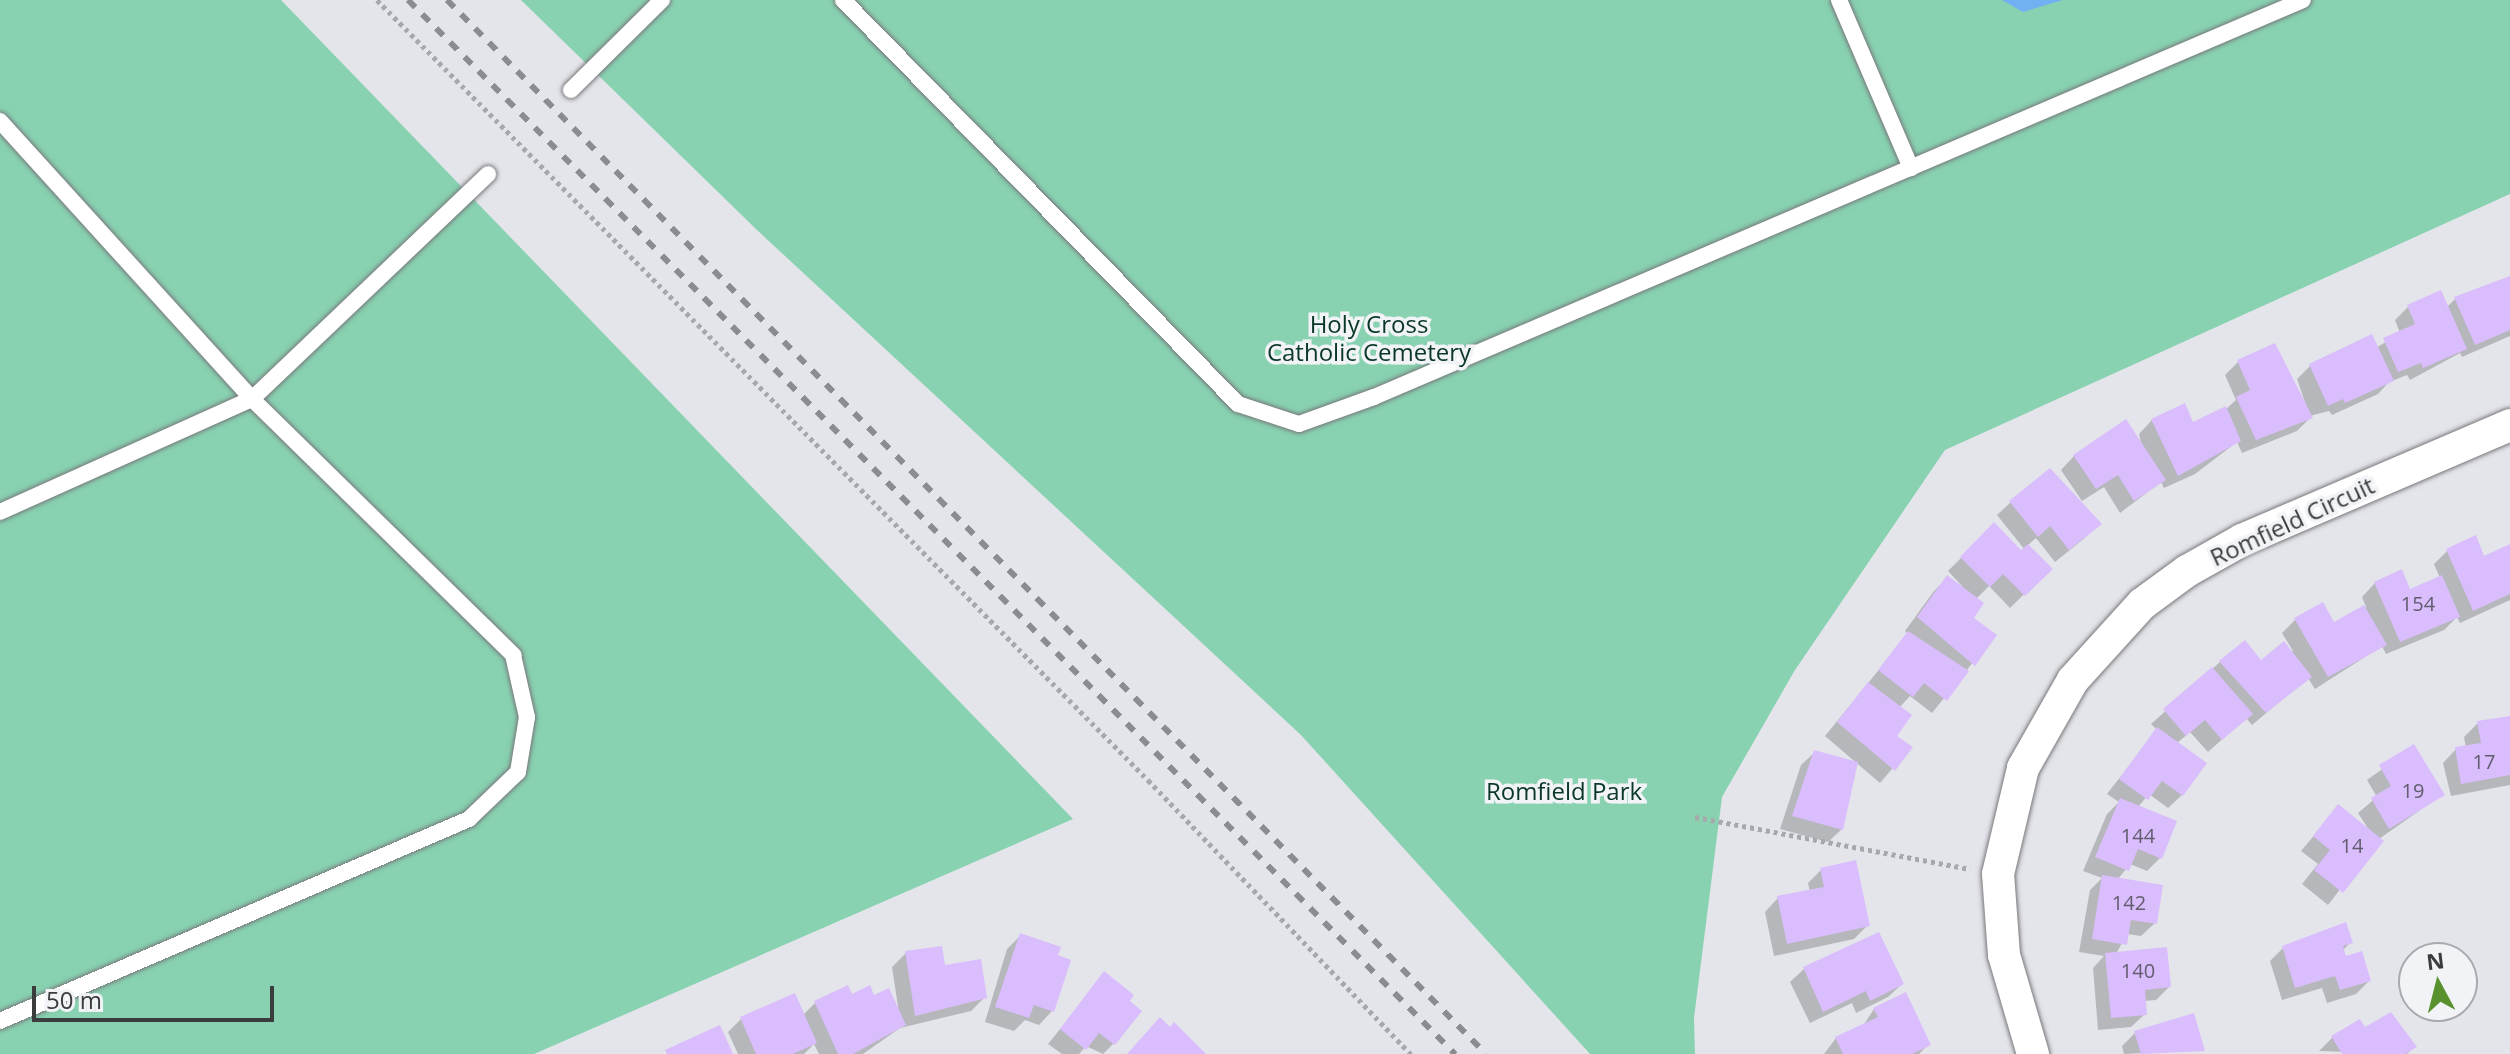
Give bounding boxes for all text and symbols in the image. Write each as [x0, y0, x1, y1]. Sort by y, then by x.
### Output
park label: Holy Cross Catholic Cemetery [1267, 310, 1471, 366]
street label: Romfield Circuit [2205, 470, 2379, 572]
house number: 154 [2401, 591, 2435, 615]
house number: 17 [2473, 749, 2495, 773]
park label: Romfield Park [1486, 777, 1642, 805]
house number: 19 [2402, 778, 2424, 802]
house number: 144 [2121, 823, 2155, 847]
house number: 14 [2341, 833, 2363, 857]
house number: 142 [2112, 890, 2146, 914]
north arrow [2398, 942, 2478, 1022]
text: N [2425, 944, 2446, 976]
house number: 140 [2121, 958, 2155, 982]
scale bar [36, 970, 278, 1020]
text: 50 m [46, 983, 102, 1016]

